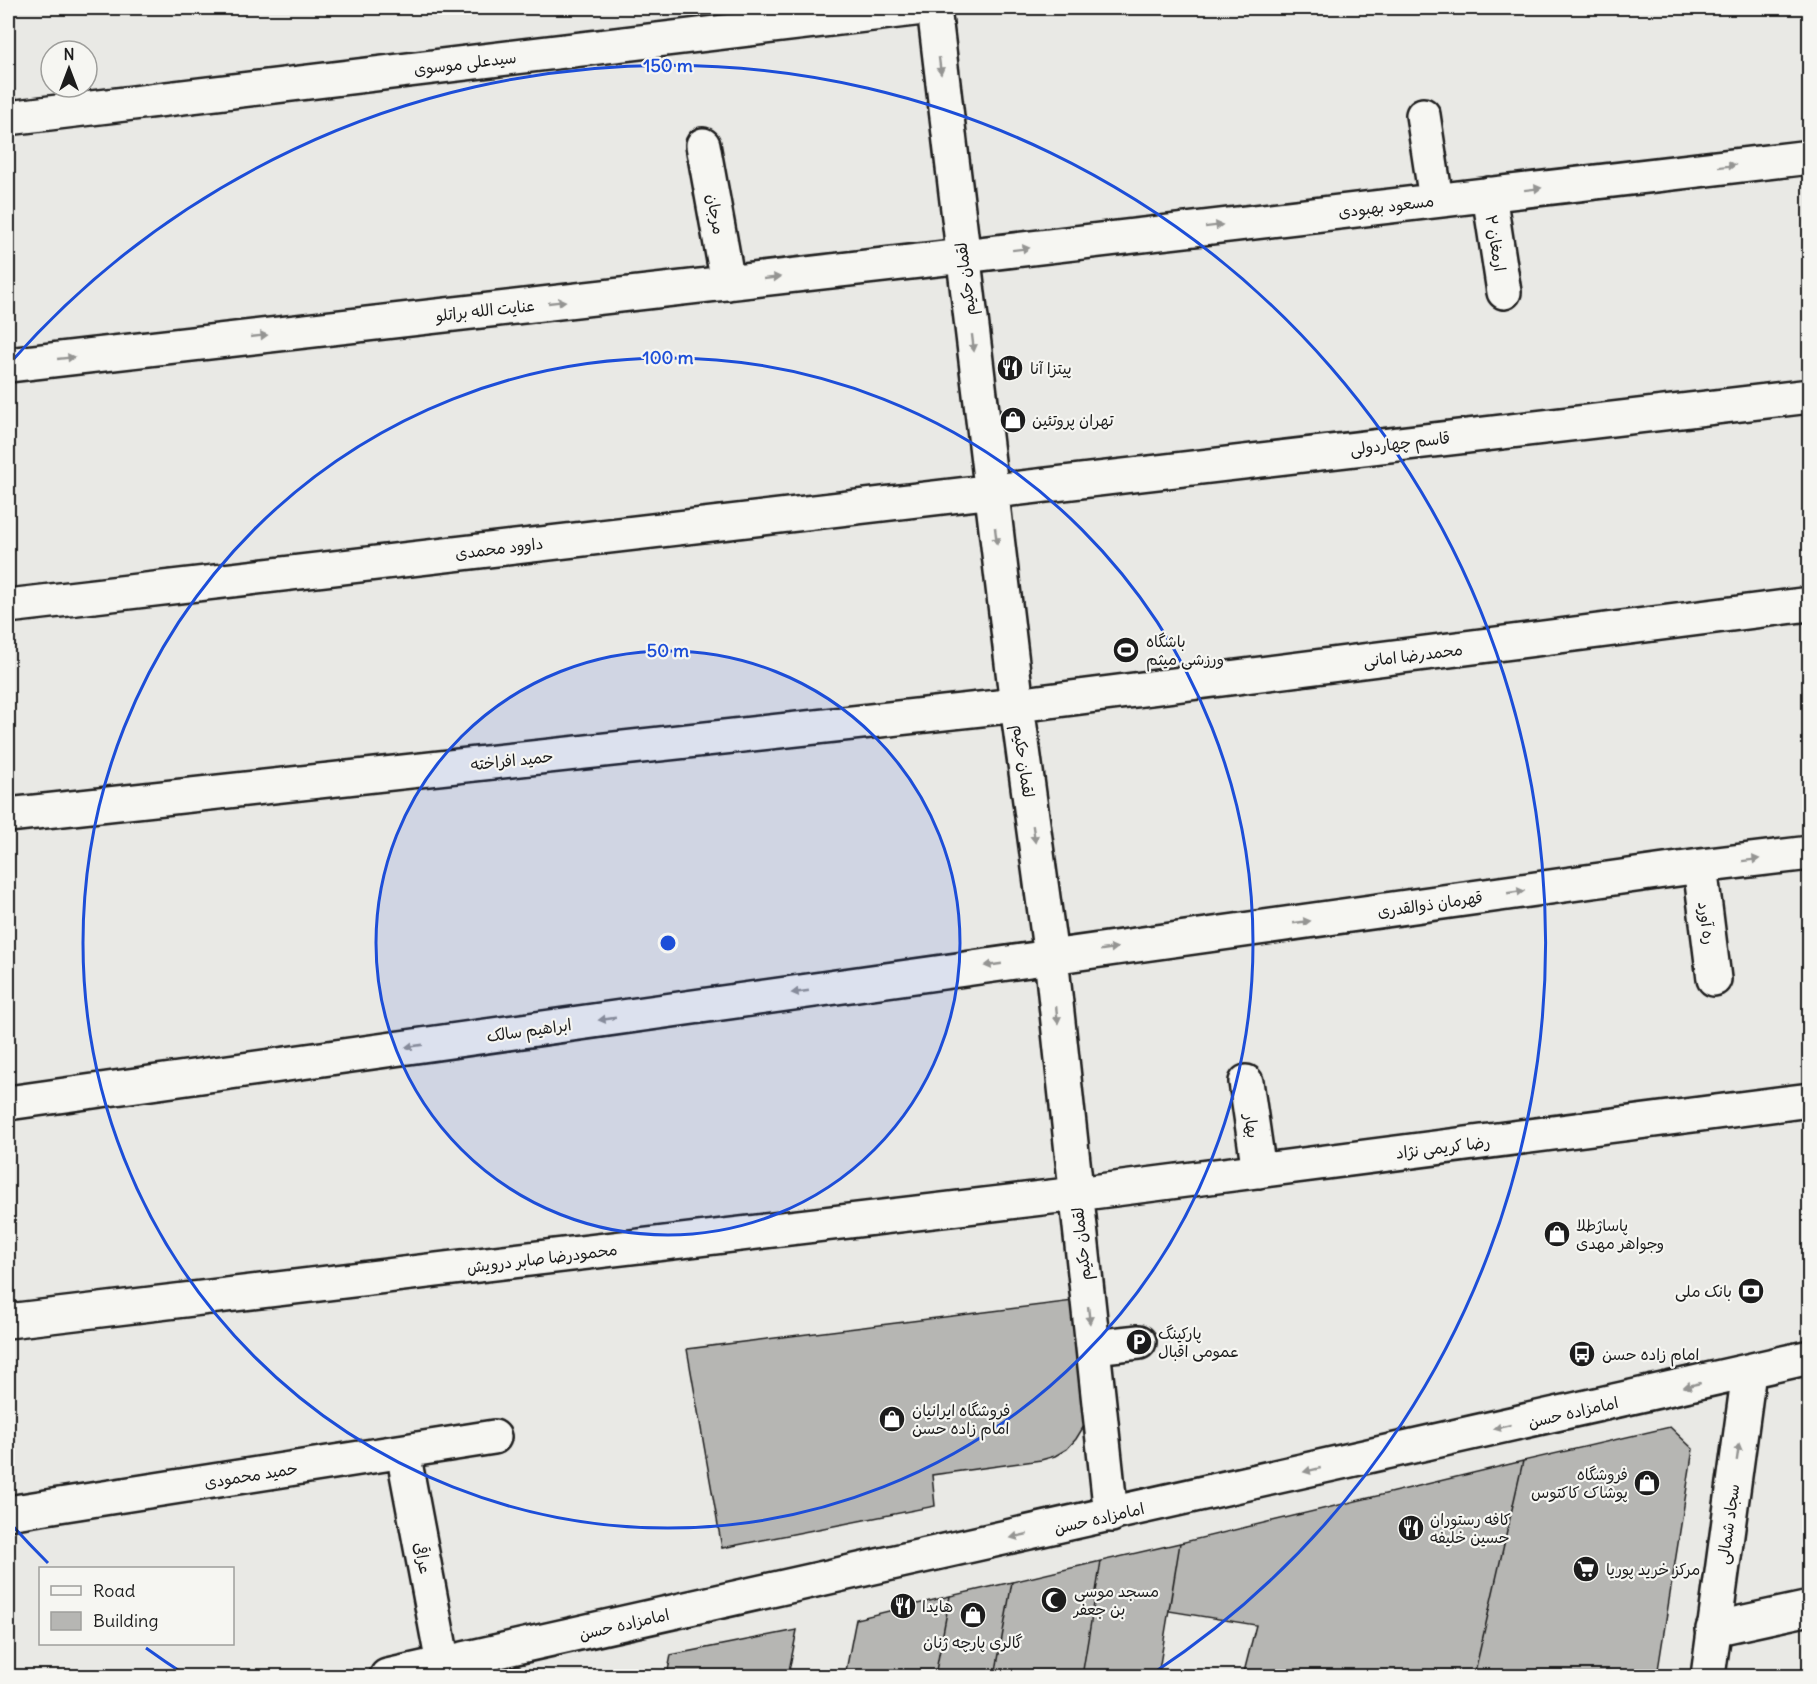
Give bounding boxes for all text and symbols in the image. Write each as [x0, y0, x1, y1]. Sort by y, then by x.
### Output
north arrow [39, 39, 99, 99]
text: N [63, 44, 75, 64]
street label: سیدعلی موسوی [413, 47, 518, 80]
text: 150 m [643, 54, 693, 77]
one-way arrow [936, 56, 945, 75]
one-way arrow [1717, 162, 1736, 171]
one-way arrow [1524, 184, 1543, 194]
street label: مسعود بهبودی [1337, 190, 1435, 223]
street label: مرجان [703, 192, 729, 236]
street label: ارمغان ۲ [1482, 213, 1510, 273]
one-way arrow [1205, 222, 1224, 231]
street label: لقمان حکیم [951, 241, 982, 317]
one-way arrow [1011, 244, 1030, 254]
one-way arrow [763, 273, 782, 282]
street label: عنایت الله براتلو [434, 295, 536, 326]
one-way arrow [548, 297, 567, 307]
one-way arrow [250, 331, 269, 341]
one-way arrow [968, 333, 978, 352]
text: 100 m [643, 346, 694, 369]
one-way arrow [56, 353, 75, 363]
restaurant icon: پیتزا آنا [995, 353, 1025, 383]
place label: پیتزا آنا [1030, 358, 1072, 379]
shop icon: تهران پروتئین [998, 405, 1028, 435]
place label: تهران پروتئین [1032, 410, 1114, 431]
street label: قاسم چهاردولی [1349, 427, 1451, 462]
one-way arrow [991, 527, 1001, 546]
street label: داوود محمدی [454, 533, 544, 563]
place label: باشگاه ورزشی میثم [1146, 631, 1224, 672]
sports icon: باشگاه ورزشی میثم [1111, 635, 1141, 665]
text: 50 m [647, 639, 689, 662]
street label: محمدرضا امانی [1362, 639, 1464, 672]
street label: لقمان حکیم [1006, 723, 1039, 799]
street label: حمید افراخته [470, 746, 554, 774]
one-way arrow [1030, 824, 1039, 843]
one-way arrow [1741, 856, 1760, 865]
street label: قهرمان ذوالقدری [1376, 887, 1484, 921]
one-way arrow [1507, 888, 1526, 897]
street label: ره آورد [1694, 900, 1720, 946]
one-way arrow [1293, 918, 1312, 927]
centre of rings [658, 933, 678, 953]
one-way arrow [1100, 945, 1119, 954]
one-way arrow [983, 961, 1002, 970]
one-way arrow [790, 988, 809, 997]
one-way arrow [1052, 1006, 1062, 1025]
street label: ابراهیم سالک [485, 1014, 573, 1049]
one-way arrow [597, 1015, 616, 1024]
one-way arrow [404, 1041, 423, 1051]
street label: بهار [1240, 1111, 1264, 1139]
street label: رضا کریمی نژاد [1395, 1131, 1491, 1164]
street label: لقمان حکیم [1067, 1206, 1098, 1282]
place label: پاساژطلا وجواهر مهدی [1576, 1215, 1664, 1254]
shop icon: پاساژطلا وجواهر مهدی [1542, 1219, 1572, 1249]
street label: محمودرضا صابر درویش [466, 1239, 619, 1278]
bank icon: بانک ملی [1736, 1276, 1766, 1306]
place label: بانک ملی [1675, 1281, 1732, 1302]
one-way arrow [1084, 1305, 1094, 1324]
place label: پارکینگ عمومی اقبال [1158, 1323, 1240, 1362]
parking icon: پارکینگ عمومی اقبال [1124, 1327, 1154, 1357]
bus stop icon: امام زاده حسن [1567, 1339, 1597, 1369]
place label: امام زاده حسن [1602, 1344, 1700, 1367]
one-way arrow [1683, 1380, 1701, 1390]
street label: امامزاده حسن [1526, 1392, 1620, 1432]
place label: فروشگاه ایرانیان امام زاده حسن [912, 1400, 1010, 1441]
shop icon: فروشگاه ایرانیان امام زاده حسن [877, 1404, 907, 1434]
one-way arrow [1493, 1423, 1511, 1433]
one-way arrow [1734, 1442, 1743, 1461]
street label: حمید محمودی [203, 1458, 299, 1493]
place label: فروشگاه پوشاک کاکتوس [1531, 1464, 1628, 1503]
one-way arrow [1302, 1466, 1321, 1475]
shop icon: فروشگاه پوشاک کاکتوس [1632, 1468, 1662, 1498]
street label: سجاد شمالی [1712, 1482, 1745, 1566]
street label: امامزاده حسن [1052, 1498, 1146, 1538]
place label: کافه رستوران حسین خلیفه [1430, 1509, 1511, 1547]
restaurant icon: کافه رستوران حسین خلیفه [1396, 1513, 1426, 1543]
one-way arrow [1010, 1531, 1028, 1541]
street label: عراقی [410, 1541, 436, 1575]
supermarket icon: مرکز خرید پوریا [1571, 1554, 1601, 1584]
place label: مرکز خرید پوریا [1606, 1559, 1700, 1580]
legend [39, 1567, 234, 1645]
text: Road [93, 1579, 136, 1602]
place label: مسجد موسی بن جعفر [1072, 1581, 1159, 1619]
mosque icon: مسجد موسی بن جعفر [1039, 1585, 1069, 1615]
restaurant icon: هایدا [888, 1591, 918, 1621]
place label: هایدا [922, 1596, 953, 1616]
shop icon: گالری پارچه ژنان [958, 1600, 988, 1630]
street label: امامزاده حسن [577, 1604, 671, 1644]
text: Building [93, 1609, 158, 1632]
place label: گالری پارچه ژنان [923, 1632, 1023, 1653]

